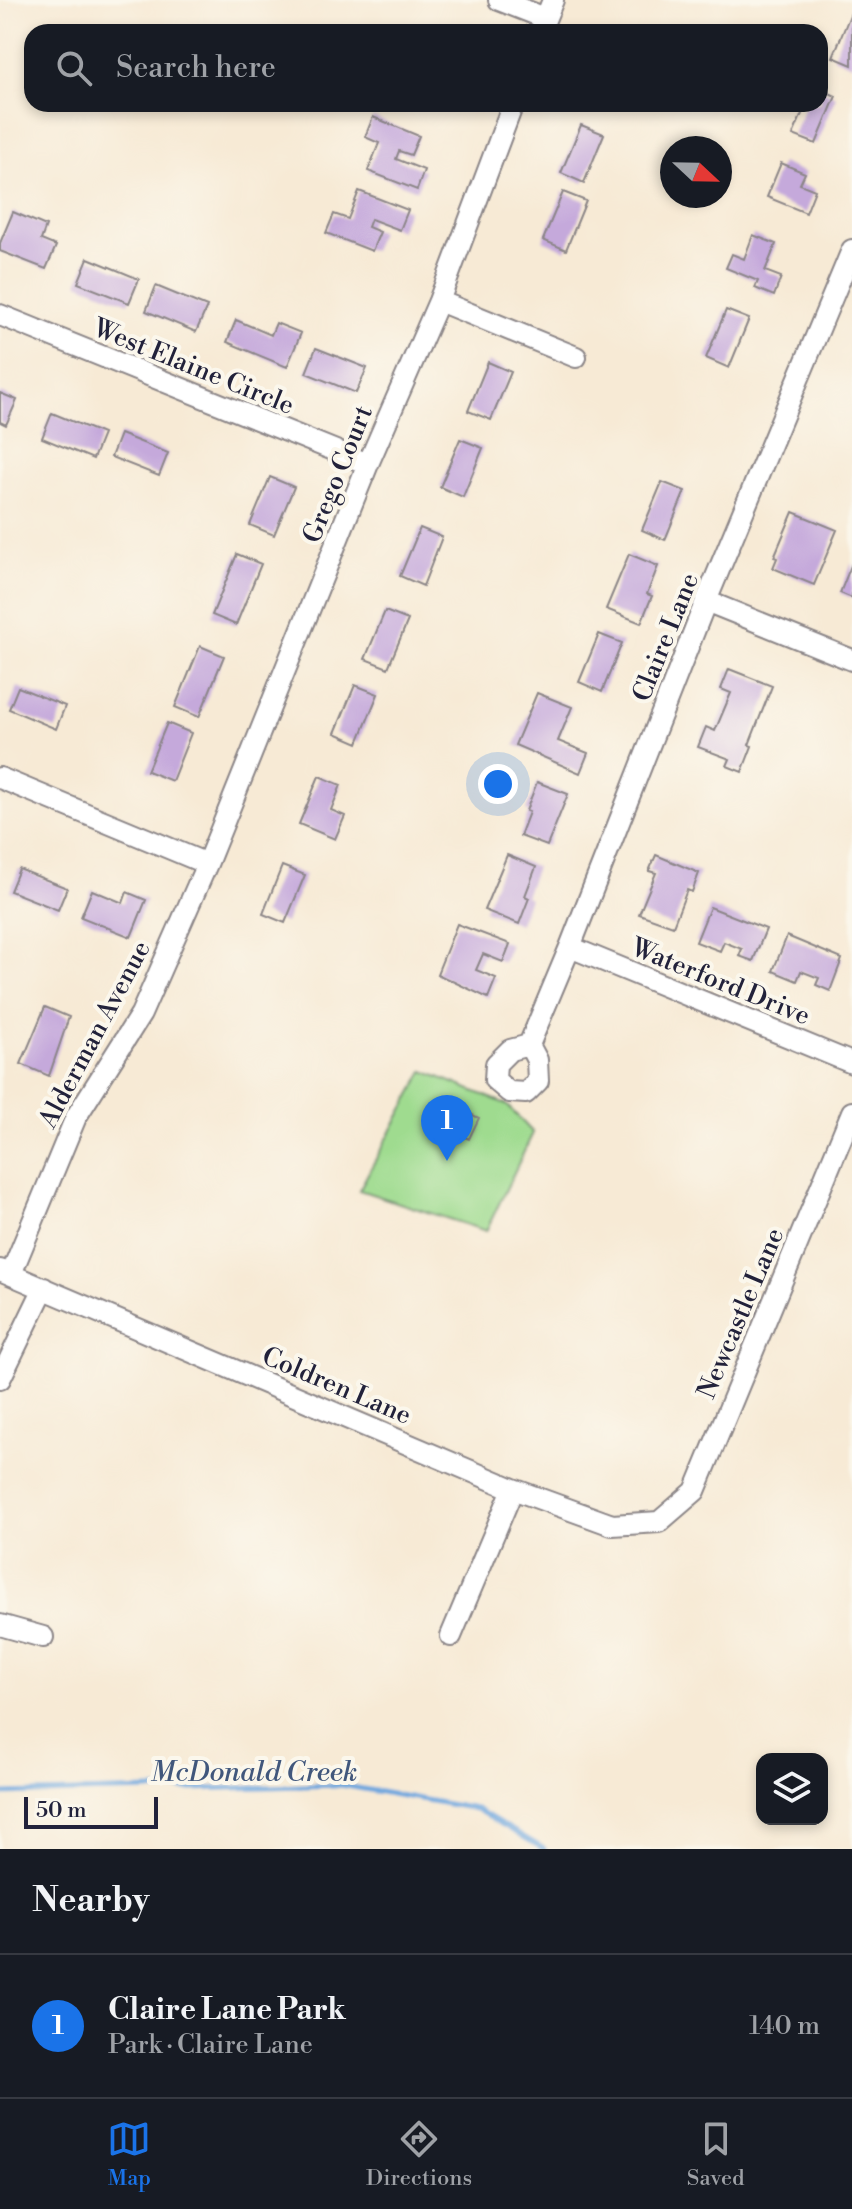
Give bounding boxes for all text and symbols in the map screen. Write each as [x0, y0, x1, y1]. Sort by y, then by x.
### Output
search box [24, 24, 828, 112]
icon: search [52, 46, 96, 90]
text: Search here [116, 49, 276, 87]
north arrow [660, 136, 732, 208]
street label: West Elaine Circle [88, 312, 299, 422]
street label: Grego Court [296, 401, 380, 548]
street label: Claire Lane [626, 568, 706, 706]
your location [478, 764, 518, 804]
street label: Waterford Drive [626, 931, 815, 1032]
street label: Alderman Avenue [32, 935, 158, 1135]
pin: 1 [421, 1095, 473, 1161]
street label: Newcastle Lane [691, 1223, 791, 1404]
street label: Coldren Lane [257, 1340, 416, 1432]
map controls [756, 1753, 828, 1825]
button: layers [756, 1753, 828, 1825]
water label: McDonald Creek [151, 1755, 357, 1790]
scale bar [24, 1793, 158, 1829]
text: 50 m [36, 1797, 87, 1824]
text: Nearby [32, 1880, 150, 1922]
text: Claire Lane Park [108, 1991, 346, 2029]
text: 1 [52, 2010, 64, 2042]
text: 140 m [749, 2010, 820, 2042]
text: Park · Claire Lane [108, 2029, 313, 2061]
tab: Map [107, 2117, 151, 2192]
tab: Directions [366, 2117, 472, 2192]
tab: Saved [687, 2117, 745, 2192]

